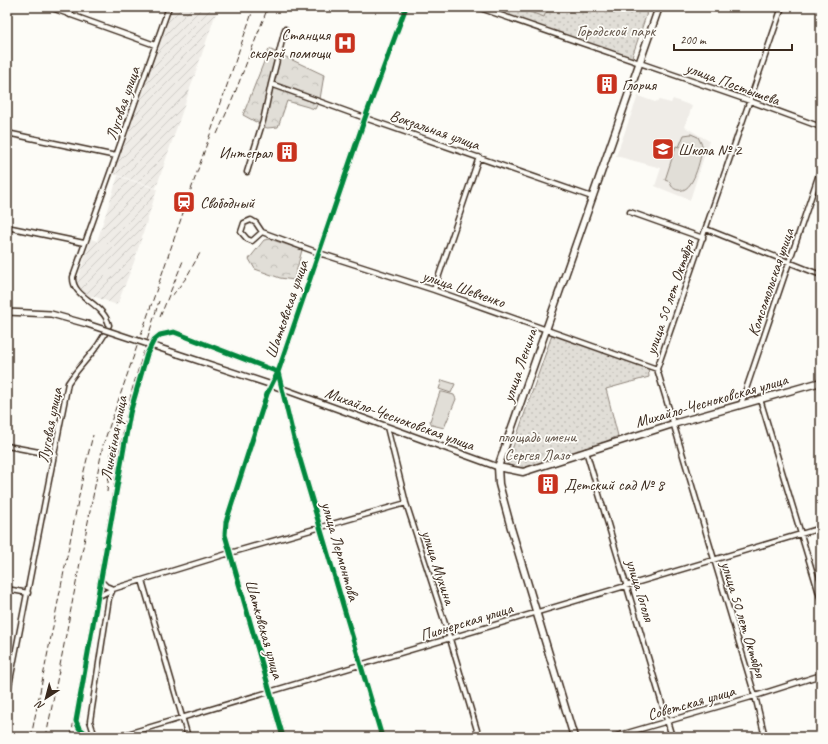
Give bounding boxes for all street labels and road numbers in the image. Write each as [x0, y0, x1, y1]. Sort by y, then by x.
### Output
street label: улица Постышева [682, 57, 784, 111]
street label: Луговая улица [101, 63, 145, 143]
street label: Вокзальная улица [387, 105, 483, 155]
street label: Комсомольская улица [743, 224, 799, 339]
street label: улица 50 лет Октября [641, 236, 699, 358]
street label: Шатковская улица [261, 257, 313, 361]
street label: улица Шевченко [419, 265, 509, 313]
street label: улица Ленина [498, 325, 542, 405]
street label: Михайло-Чесноковская улица [633, 369, 791, 432]
street label: Михайло-Чесноковская улица [322, 383, 479, 456]
street label: Луговая улица [33, 385, 67, 464]
street label: Линейная улица [96, 393, 132, 482]
street label: улица Лермонтова [316, 498, 364, 604]
street label: улица Мухина [416, 527, 460, 608]
street label: улица Гоголя [621, 556, 659, 625]
street label: улица 50 лет Октября [716, 558, 771, 681]
street label: Шатковская улица [240, 577, 288, 682]
street label: Пионерская улица [418, 598, 517, 646]
street label: Советская улица [645, 681, 738, 725]

